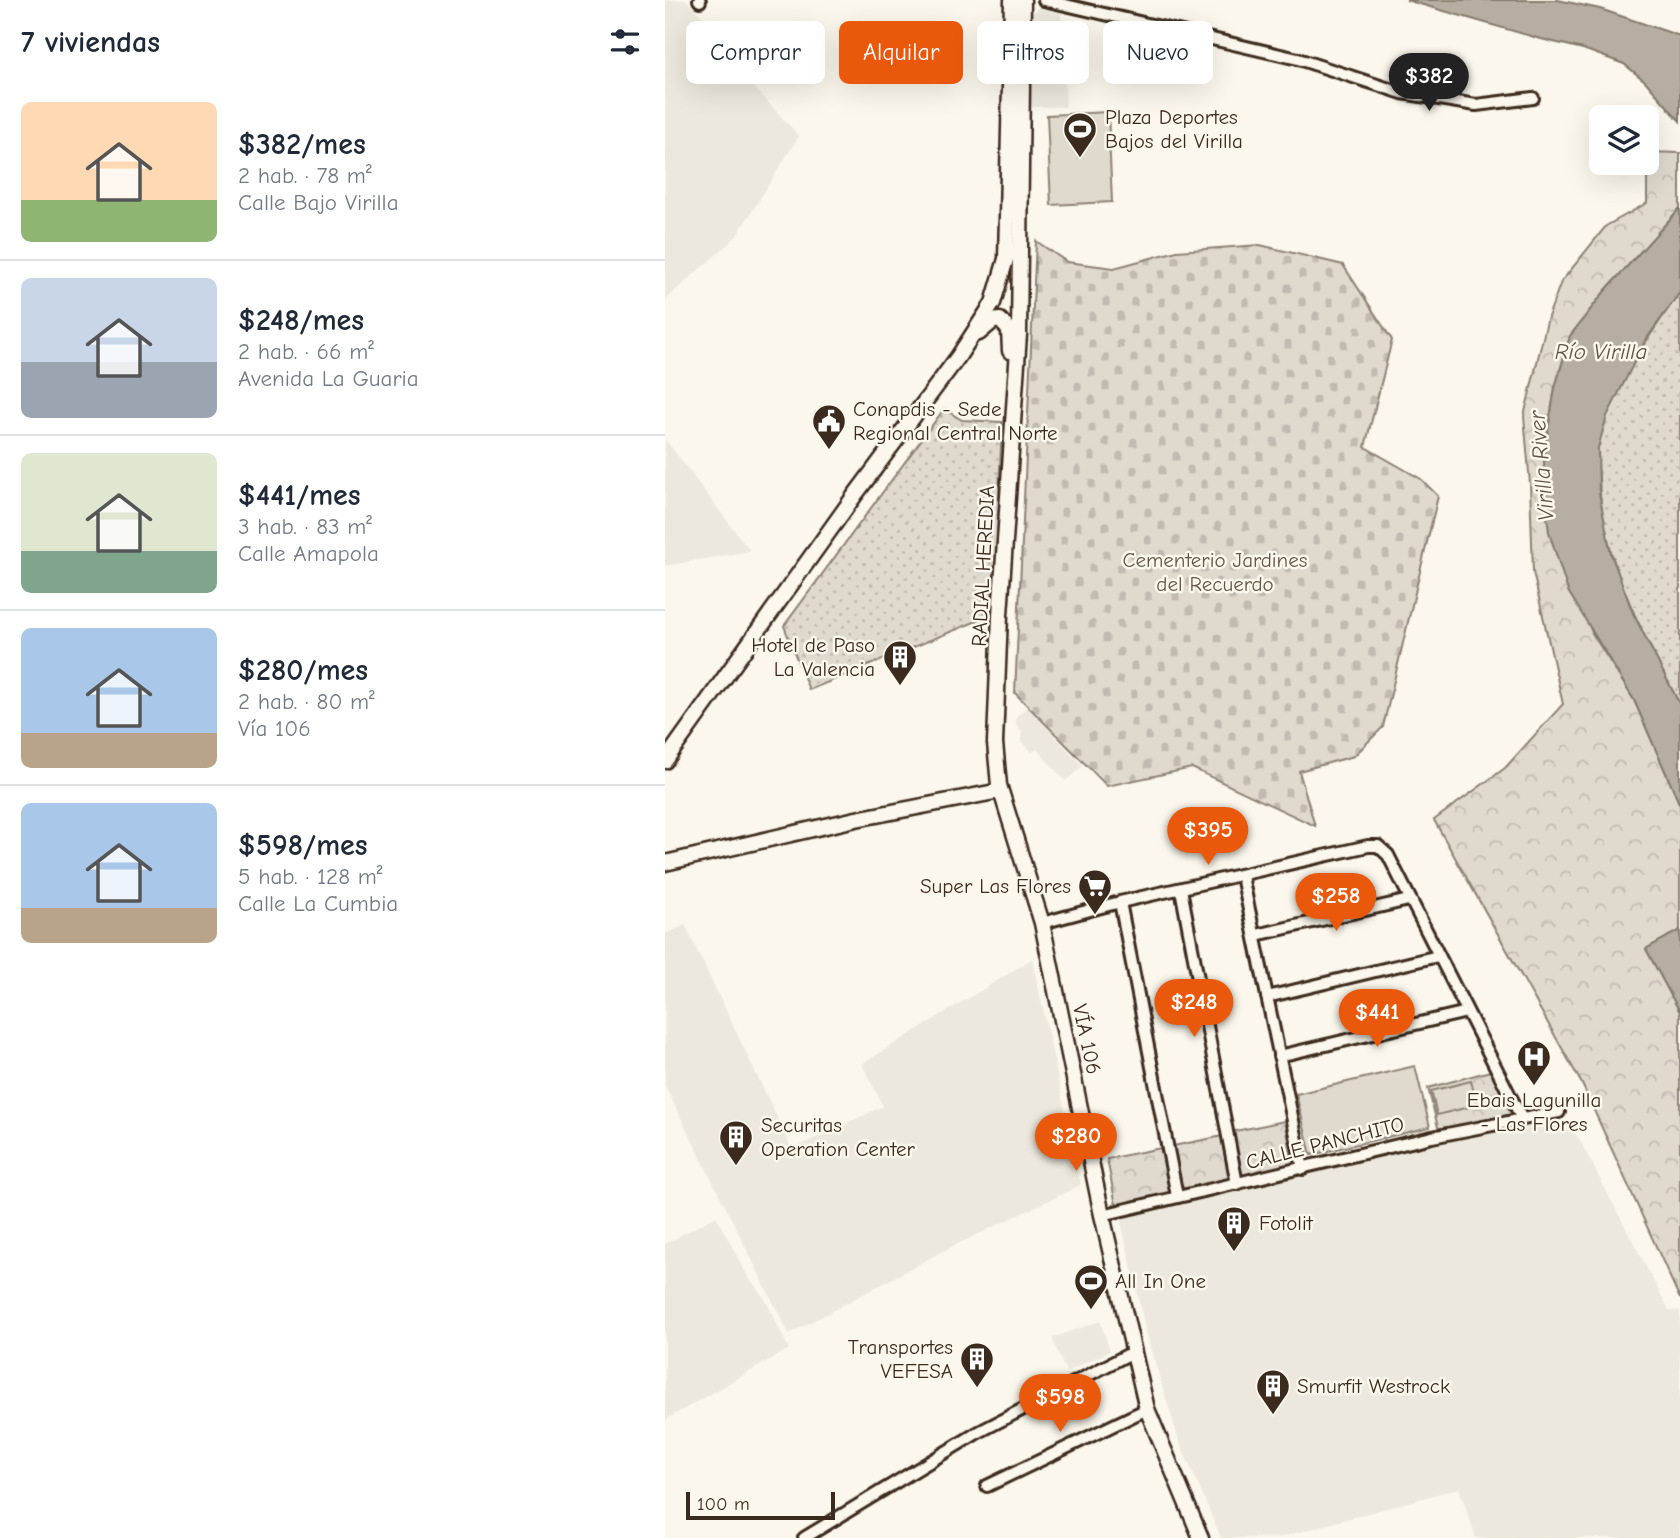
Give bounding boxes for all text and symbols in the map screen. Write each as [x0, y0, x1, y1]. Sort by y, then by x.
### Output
chip: Comprar [686, 21, 825, 84]
chip: Alquilar [839, 21, 963, 84]
chip: Filtros [977, 21, 1089, 84]
chip: Nuevo [1103, 21, 1213, 84]
icon: filters [606, 23, 644, 61]
text: 7 viviendas [21, 25, 160, 60]
pin: $382 [1388, 54, 1470, 113]
text: $382 [1405, 62, 1453, 89]
place label: Plaza Deportes Bajos del Virilla [1105, 105, 1243, 153]
map controls [1589, 105, 1659, 175]
button: layers [1589, 105, 1659, 175]
sports icon: Plaza Deportes Bajos del Virilla [1061, 110, 1099, 159]
text: $382/mes [238, 127, 366, 162]
icon: home [77, 130, 161, 214]
text: 2 hab. · 78 m² [238, 162, 372, 189]
text: Calle Bajo Virilla [238, 189, 399, 216]
text: $248/mes [238, 303, 364, 338]
icon: home [77, 306, 161, 390]
text: 2 hab. · 66 m² [238, 338, 374, 365]
water label: Río Virilla [1555, 338, 1647, 365]
text: Avenida La Guaria [238, 365, 419, 392]
place label: Conapdis - Sede Regional Central Norte [853, 397, 1057, 445]
public building icon: Conapdis - Sede Regional Central Norte [810, 402, 848, 451]
water label: Virilla River [1523, 409, 1560, 522]
text: $441/mes [238, 478, 361, 513]
icon: home [77, 481, 161, 565]
street label: RADIAL HEREDIA [967, 485, 999, 647]
text: 3 hab. · 83 m² [238, 513, 372, 540]
text: Calle Amapola [238, 540, 379, 567]
park label: Cementerio Jardines del Recuerdo [1123, 548, 1307, 596]
place label: Hotel de Paso La Valencia [751, 633, 875, 681]
building icon: Hotel de Paso La Valencia [881, 638, 919, 687]
text: $280/mes [238, 653, 368, 688]
icon: home [77, 656, 161, 740]
text: 2 hab. · 80 m² [238, 688, 375, 715]
text: Vía 106 [238, 715, 311, 742]
pin: $395 [1167, 808, 1249, 867]
text: $395 [1183, 816, 1233, 843]
text: $598/mes [238, 828, 368, 863]
icon: home [77, 831, 161, 915]
text: 5 hab. · 128 m² [238, 863, 382, 890]
supermarket icon: Super Las Flores [1076, 867, 1114, 916]
place label: Super Las Flores [920, 874, 1071, 898]
pin: $258 [1295, 874, 1377, 933]
text: $258 [1311, 882, 1361, 909]
text: Calle La Cumbia [238, 890, 398, 917]
pin: $248 [1153, 979, 1235, 1039]
text: $248 [1170, 988, 1218, 1015]
pin: $441 [1336, 990, 1418, 1049]
text: $441 [1355, 998, 1399, 1025]
street label: VÍA 106 [1068, 1002, 1106, 1076]
hospital icon: Ebais Lagunilla - Las Flores [1515, 1038, 1553, 1087]
place label: Ebais Lagunilla - Las Flores [1467, 1088, 1601, 1136]
street label: CALLE PANCHITO [1243, 1112, 1407, 1174]
place label: Securitas Operation Center [761, 1113, 915, 1161]
pin: $280 [1035, 1114, 1117, 1173]
building icon: Securitas Operation Center [717, 1118, 755, 1167]
text: $280 [1051, 1122, 1101, 1149]
building icon: Fotolit [1215, 1204, 1253, 1253]
place label: Fotolit [1259, 1211, 1314, 1235]
sports icon: All In One [1072, 1262, 1110, 1311]
place label: All In One [1115, 1269, 1206, 1293]
place label: Transportes VEFESA [848, 1335, 953, 1383]
building icon: Transportes VEFESA [958, 1340, 996, 1389]
building icon: Smurfit Westrock [1254, 1367, 1292, 1416]
pin: $598 [1019, 1374, 1101, 1434]
place label: Smurfit Westrock [1297, 1374, 1450, 1398]
text: $598 [1035, 1383, 1085, 1410]
scale bar [686, 1489, 835, 1521]
text: 100 m [697, 1493, 750, 1515]

